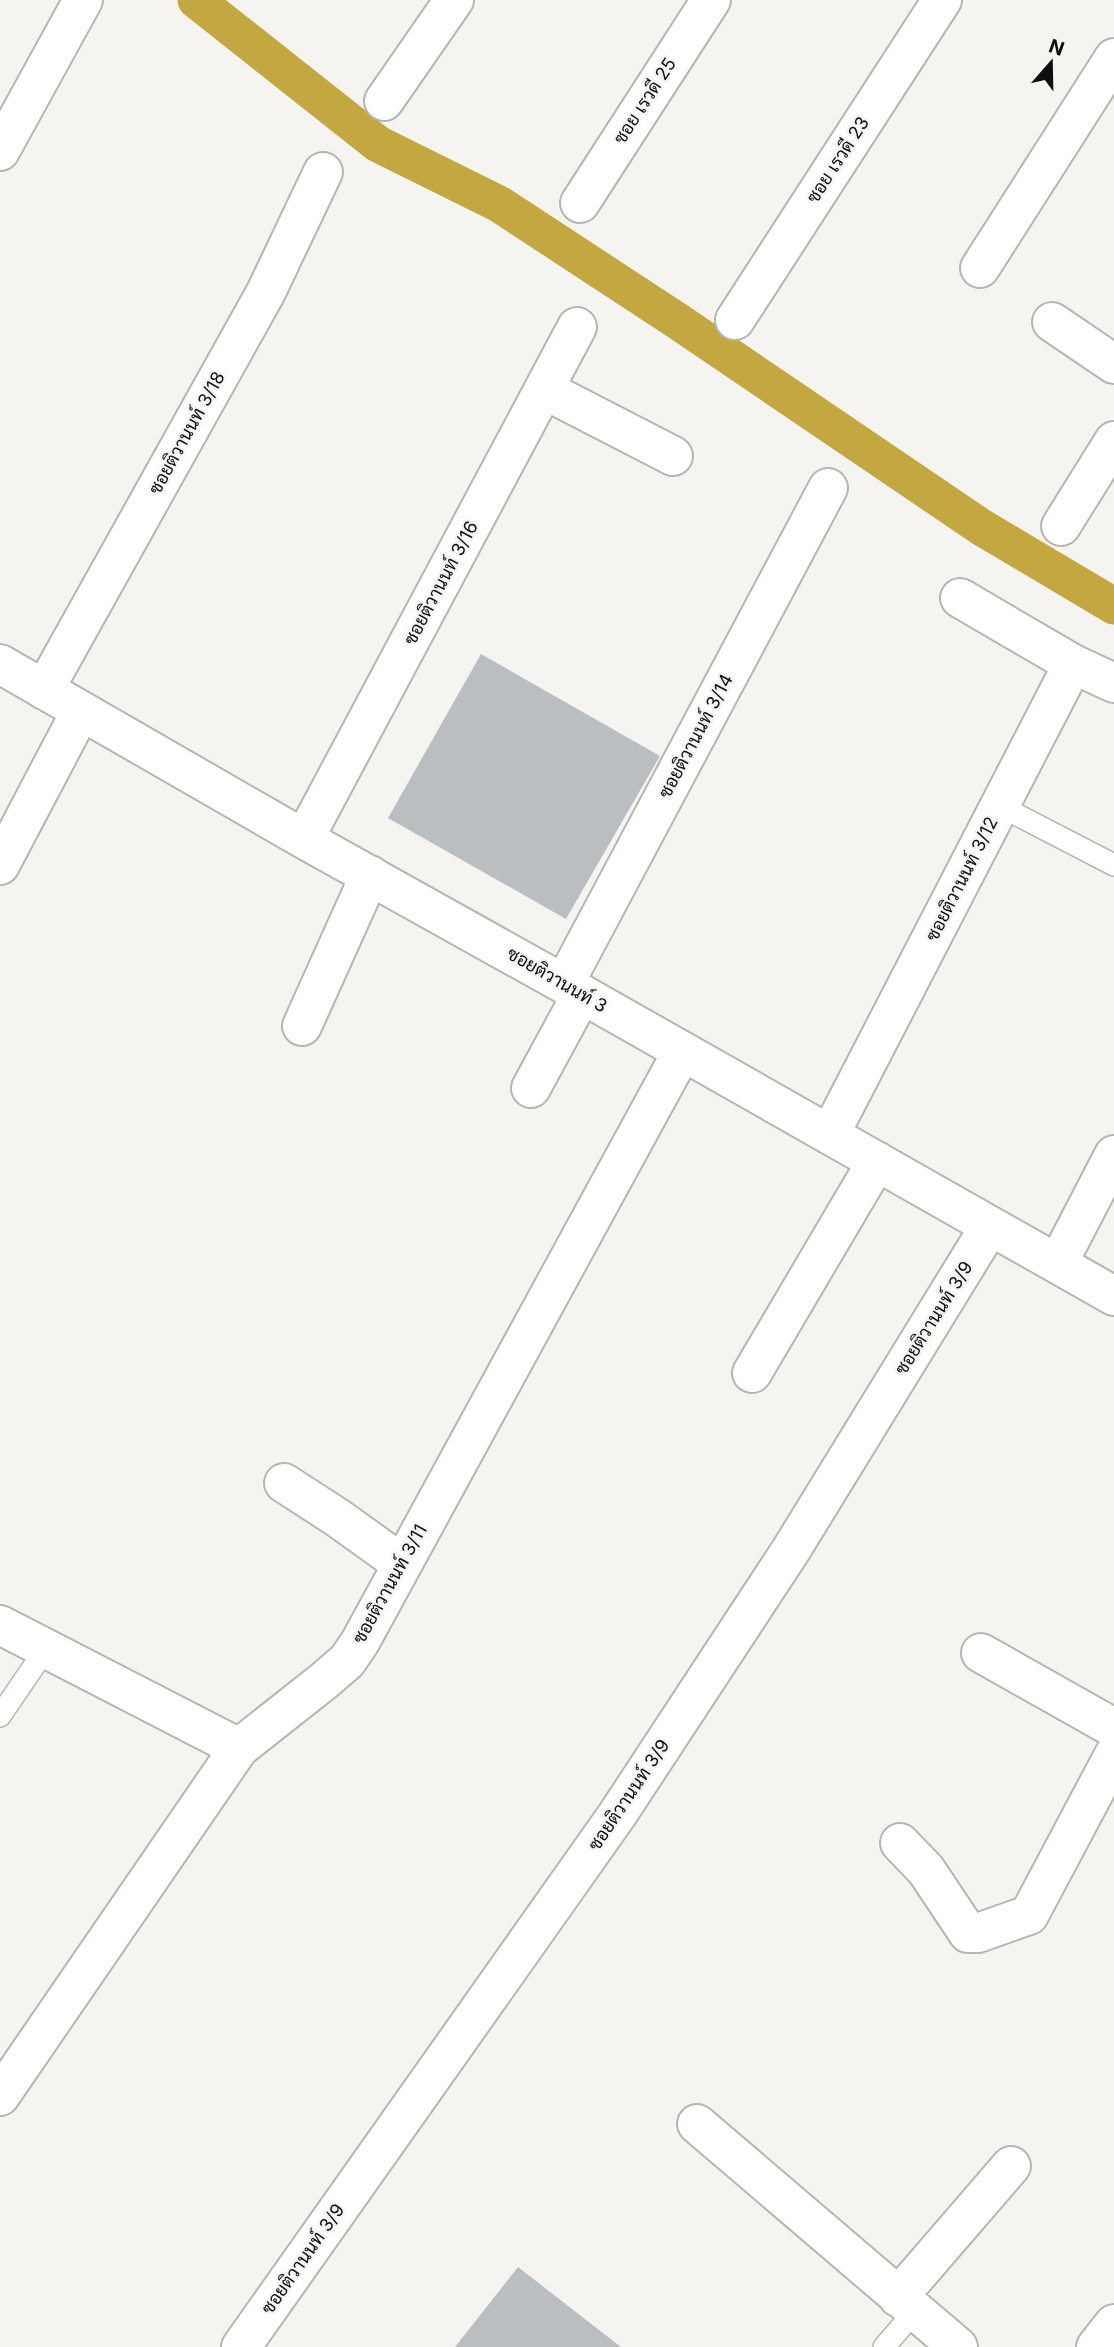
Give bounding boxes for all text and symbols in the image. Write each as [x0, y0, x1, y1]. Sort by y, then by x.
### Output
north arrow [1016, 28, 1086, 98]
text: N [1046, 34, 1067, 61]
street label: ซอย เรวดี 25 [607, 53, 680, 148]
street label: ซอย เรวดี 23 [800, 112, 873, 207]
street label: ซอยติวานนท์ 3/18 [142, 367, 229, 498]
street label: ซอยติวานนท์ 3/16 [397, 517, 482, 648]
street label: ซอยติวานนท์ 3/14 [652, 669, 737, 801]
street label: ซอยติวานนท์ 3/12 [919, 812, 1002, 944]
street label: ซอยติวานนท์ 3 [504, 941, 612, 1017]
street label: ซอยติวานนท์ 3/9 [889, 1256, 977, 1378]
street label: ซอยติวานนท์ 3/11 [346, 1520, 431, 1647]
street label: ซอยติวานนท์ 3/9 [582, 1734, 673, 1854]
street label: ซอยติวานนท์ 3/9 [255, 2199, 348, 2318]

